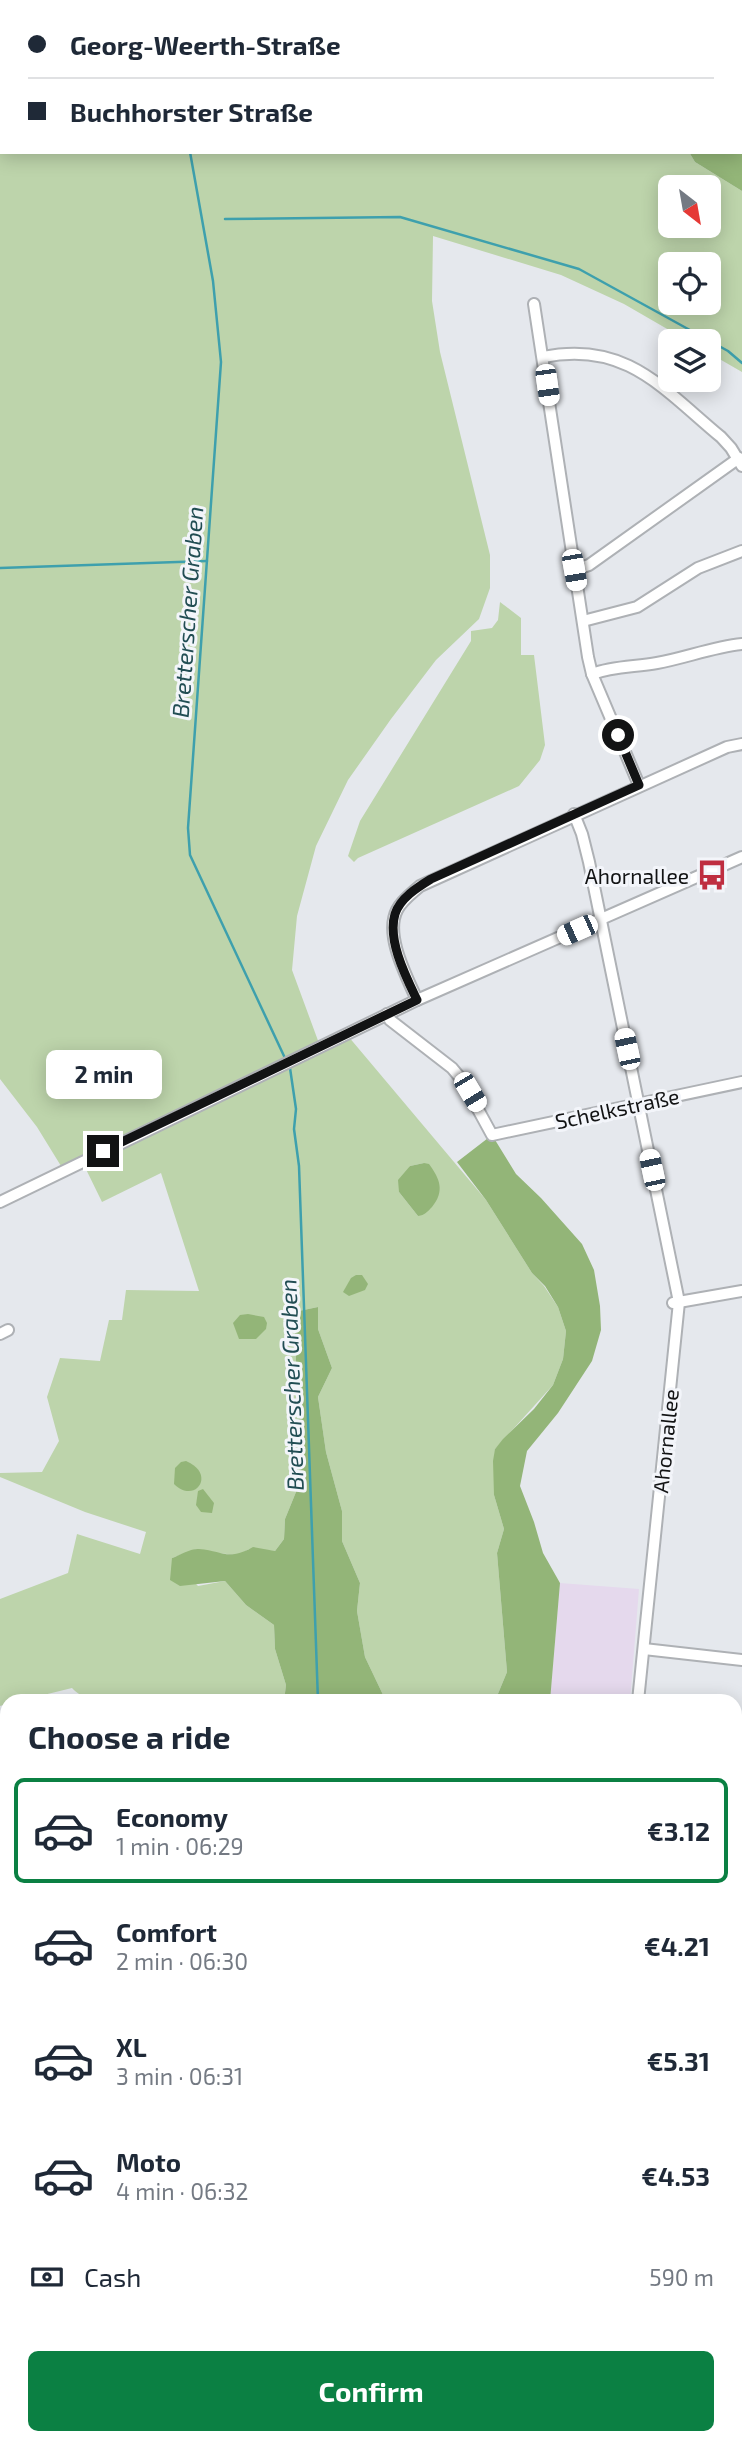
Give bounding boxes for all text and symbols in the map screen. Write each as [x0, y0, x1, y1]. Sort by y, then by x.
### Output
text: Georg-Weerth-Straße [70, 29, 341, 60]
text: Buchhorster Straße [70, 96, 313, 127]
north arrow [658, 175, 721, 238]
map controls [658, 175, 721, 392]
button: locate [658, 252, 721, 315]
button: layers [658, 329, 721, 392]
car [534, 363, 561, 407]
water label: Bretterscher Graben [166, 505, 208, 719]
car [561, 547, 588, 593]
route start [602, 719, 634, 751]
bus stop icon: Ahornallee [695, 858, 729, 892]
place label: Ahornallee [585, 863, 689, 888]
car [554, 912, 601, 948]
car [613, 1026, 642, 1072]
callout: 2 min [45, 1050, 161, 1098]
text: 2 min [75, 1060, 133, 1088]
car [451, 1069, 490, 1115]
street label: Schelkstraße [553, 1083, 681, 1133]
route end [87, 1135, 119, 1167]
car [638, 1147, 667, 1193]
water label: Bretterscher Graben [273, 1279, 309, 1491]
street label: Ahornallee [647, 1388, 683, 1494]
text: Choose a ride [28, 1717, 231, 1755]
icon: car [32, 1799, 95, 1862]
text: Economy [116, 1801, 228, 1832]
text: €3.12 [647, 1815, 710, 1846]
text: 1 min · 06:29 [116, 1832, 244, 1860]
icon: car [32, 1914, 95, 1977]
text: Comfort [116, 1916, 217, 1947]
text: €4.21 [644, 1930, 710, 1961]
text: 2 min · 06:30 [116, 1947, 248, 1975]
icon: car [32, 2029, 95, 2092]
text: XL [116, 2031, 147, 2062]
text: €5.31 [647, 2045, 710, 2076]
text: 3 min · 06:31 [116, 2062, 243, 2090]
icon: car [32, 2144, 95, 2207]
text: Moto [116, 2146, 181, 2177]
text: €4.53 [641, 2160, 710, 2191]
text: 4 min · 06:32 [116, 2177, 248, 2205]
icon: cash [28, 2258, 66, 2296]
text: Cash [84, 2261, 141, 2292]
text: 590 m [649, 2263, 714, 2291]
button: Confirm [28, 2351, 714, 2431]

